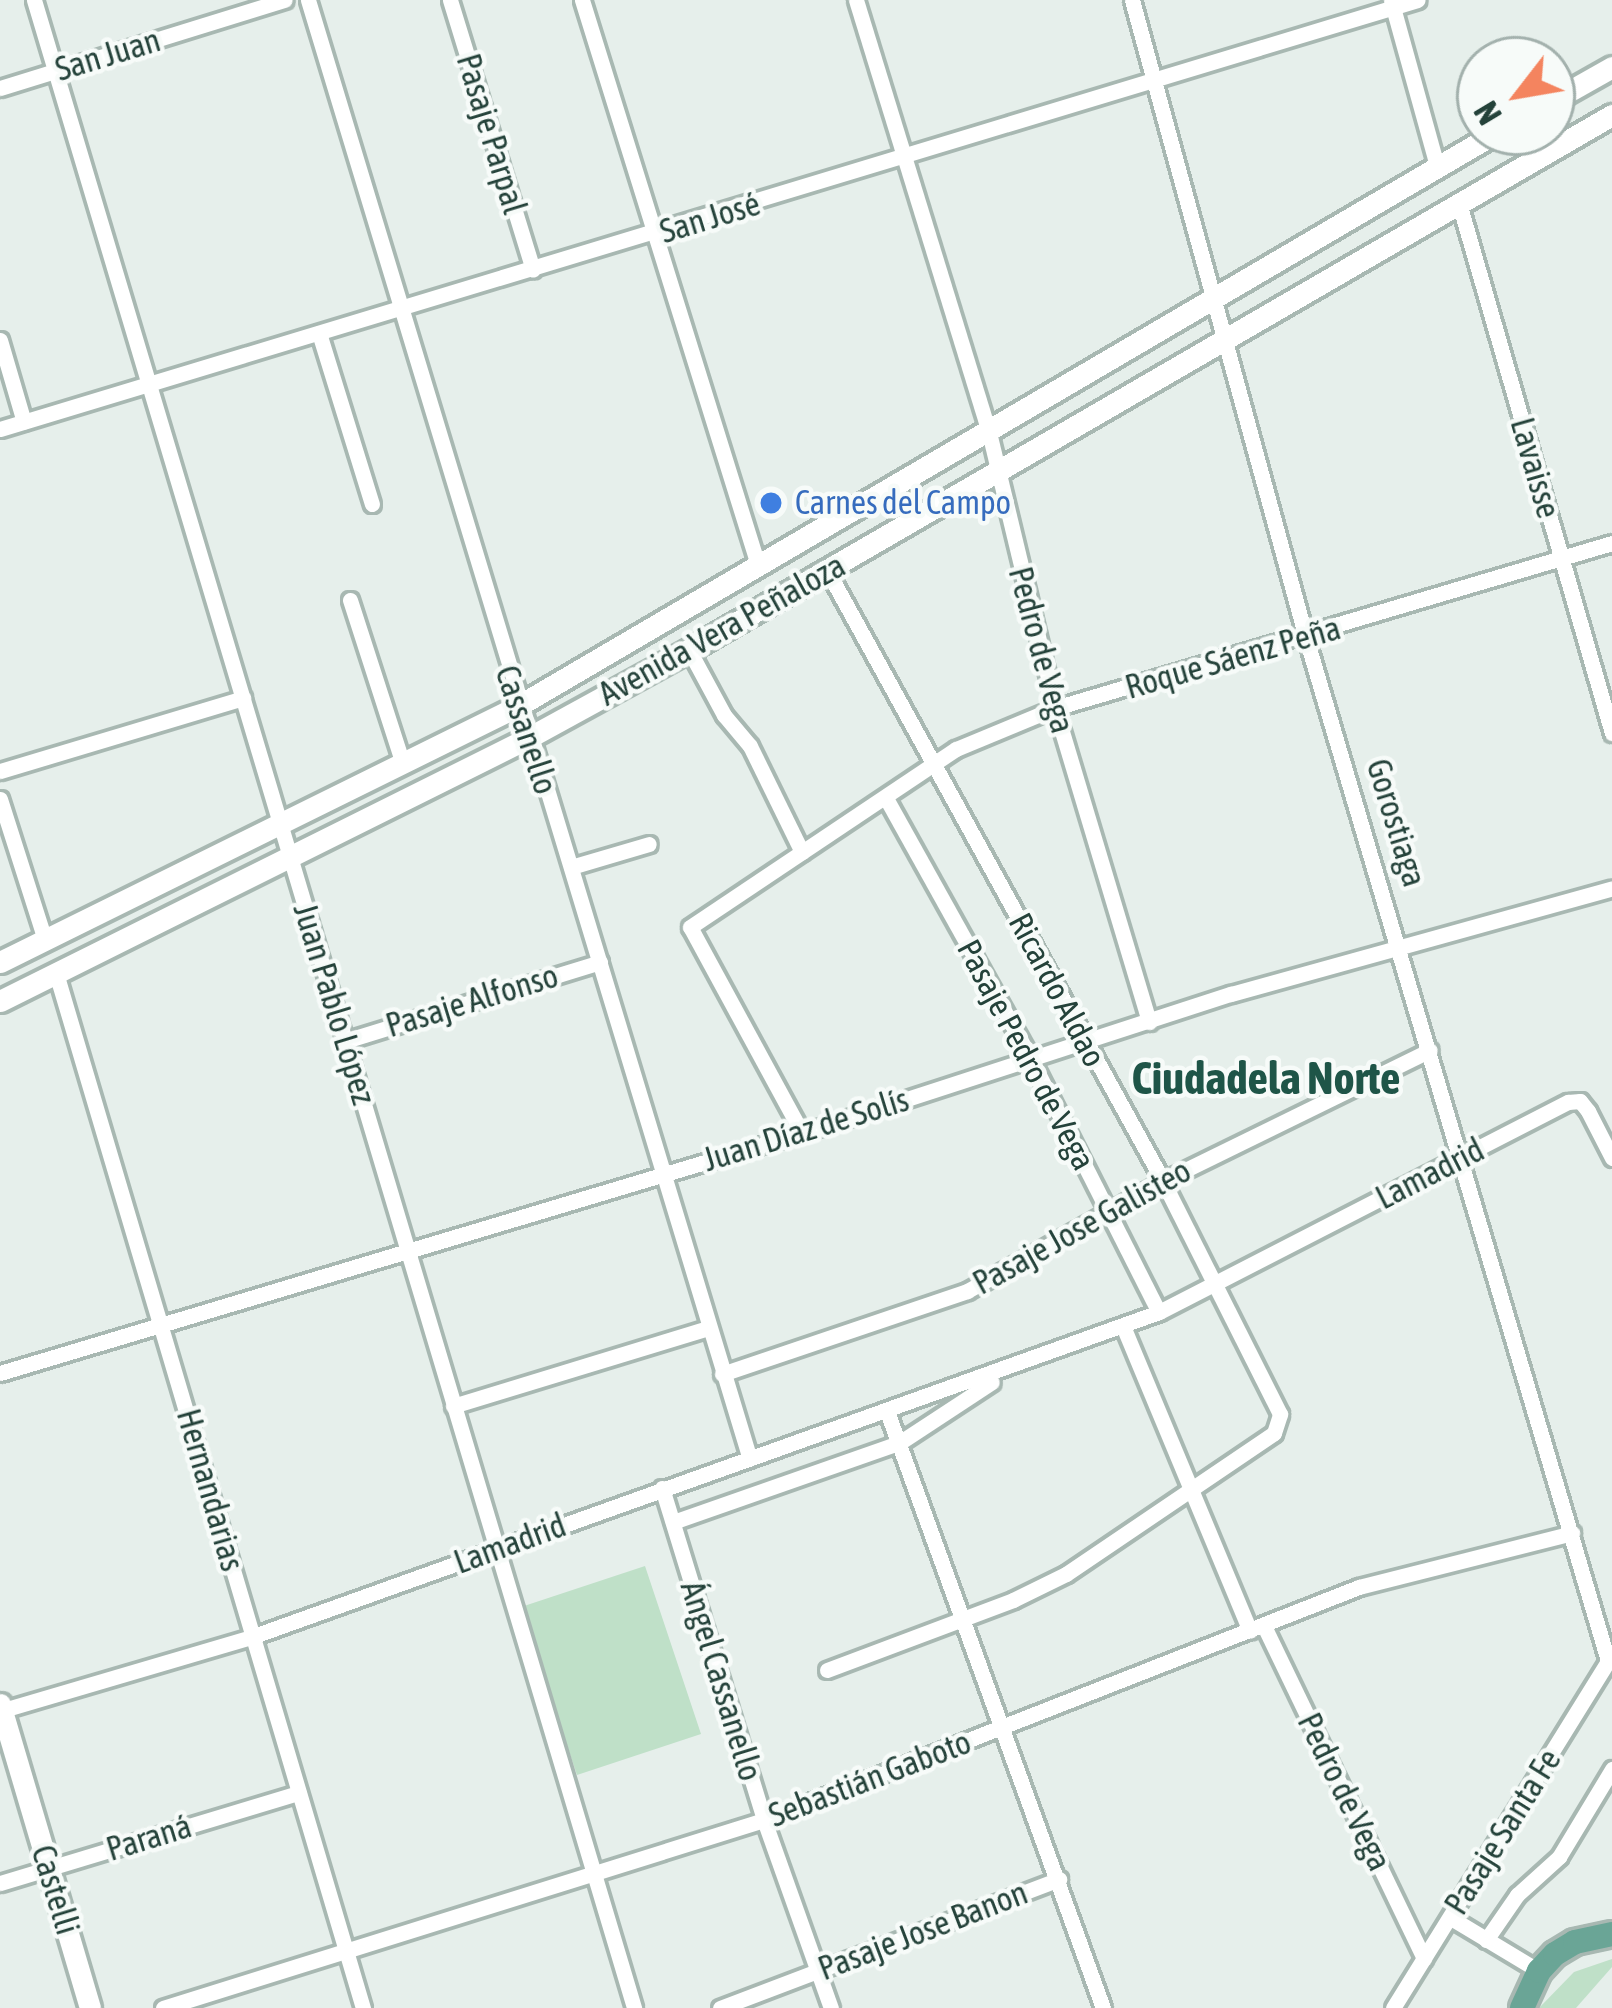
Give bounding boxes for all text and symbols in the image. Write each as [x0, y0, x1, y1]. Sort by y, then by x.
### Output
street label: San Juan [51, 20, 165, 90]
north arrow [1456, 36, 1576, 156]
street label: Pasaje Parpal [448, 49, 534, 219]
text: N [1466, 95, 1509, 131]
street label: San José [655, 184, 765, 252]
street label: Lavaisse [1502, 413, 1568, 523]
place label: Carnes del Campo [795, 483, 1011, 523]
marker: Carnes del Campo [758, 490, 784, 516]
street label: Avenida Vera Peñaloza [592, 546, 852, 714]
street label: Pedro de Vega [1000, 563, 1082, 737]
street label: Roque Sáenz Peña [1121, 608, 1345, 708]
street label: Cassanello [487, 661, 565, 799]
street label: Gorostiaga [1358, 754, 1434, 892]
street label: Juan Pablo López [285, 899, 383, 1109]
street label: Ricardo Aldao [1000, 906, 1114, 1074]
street label: Pasaje Pedro de Vega [949, 933, 1103, 1177]
street label: Pasaje Alfonso [381, 956, 563, 1046]
district label: Ciudadela Norte [1132, 1052, 1400, 1106]
street label: Juan Díaz de Solís [699, 1080, 913, 1180]
street label: Lamadrid [1369, 1130, 1491, 1218]
street label: Pasaje Jose Galisteo [966, 1151, 1198, 1303]
street label: Hernandarias [168, 1404, 252, 1576]
street label: Lamadrid [449, 1506, 571, 1582]
street label: Ángel Cassanello [672, 1576, 770, 1786]
street label: Pedro de Vega [1289, 1707, 1399, 1877]
street label: Sebastián Gaboto [763, 1722, 977, 1836]
street label: Pasaje Santa Fe [1437, 1742, 1569, 1922]
street label: Paraná [102, 1806, 196, 1870]
street label: Castelli [23, 1841, 87, 1939]
street label: Pasaje Jose Banon [813, 1873, 1033, 1989]

